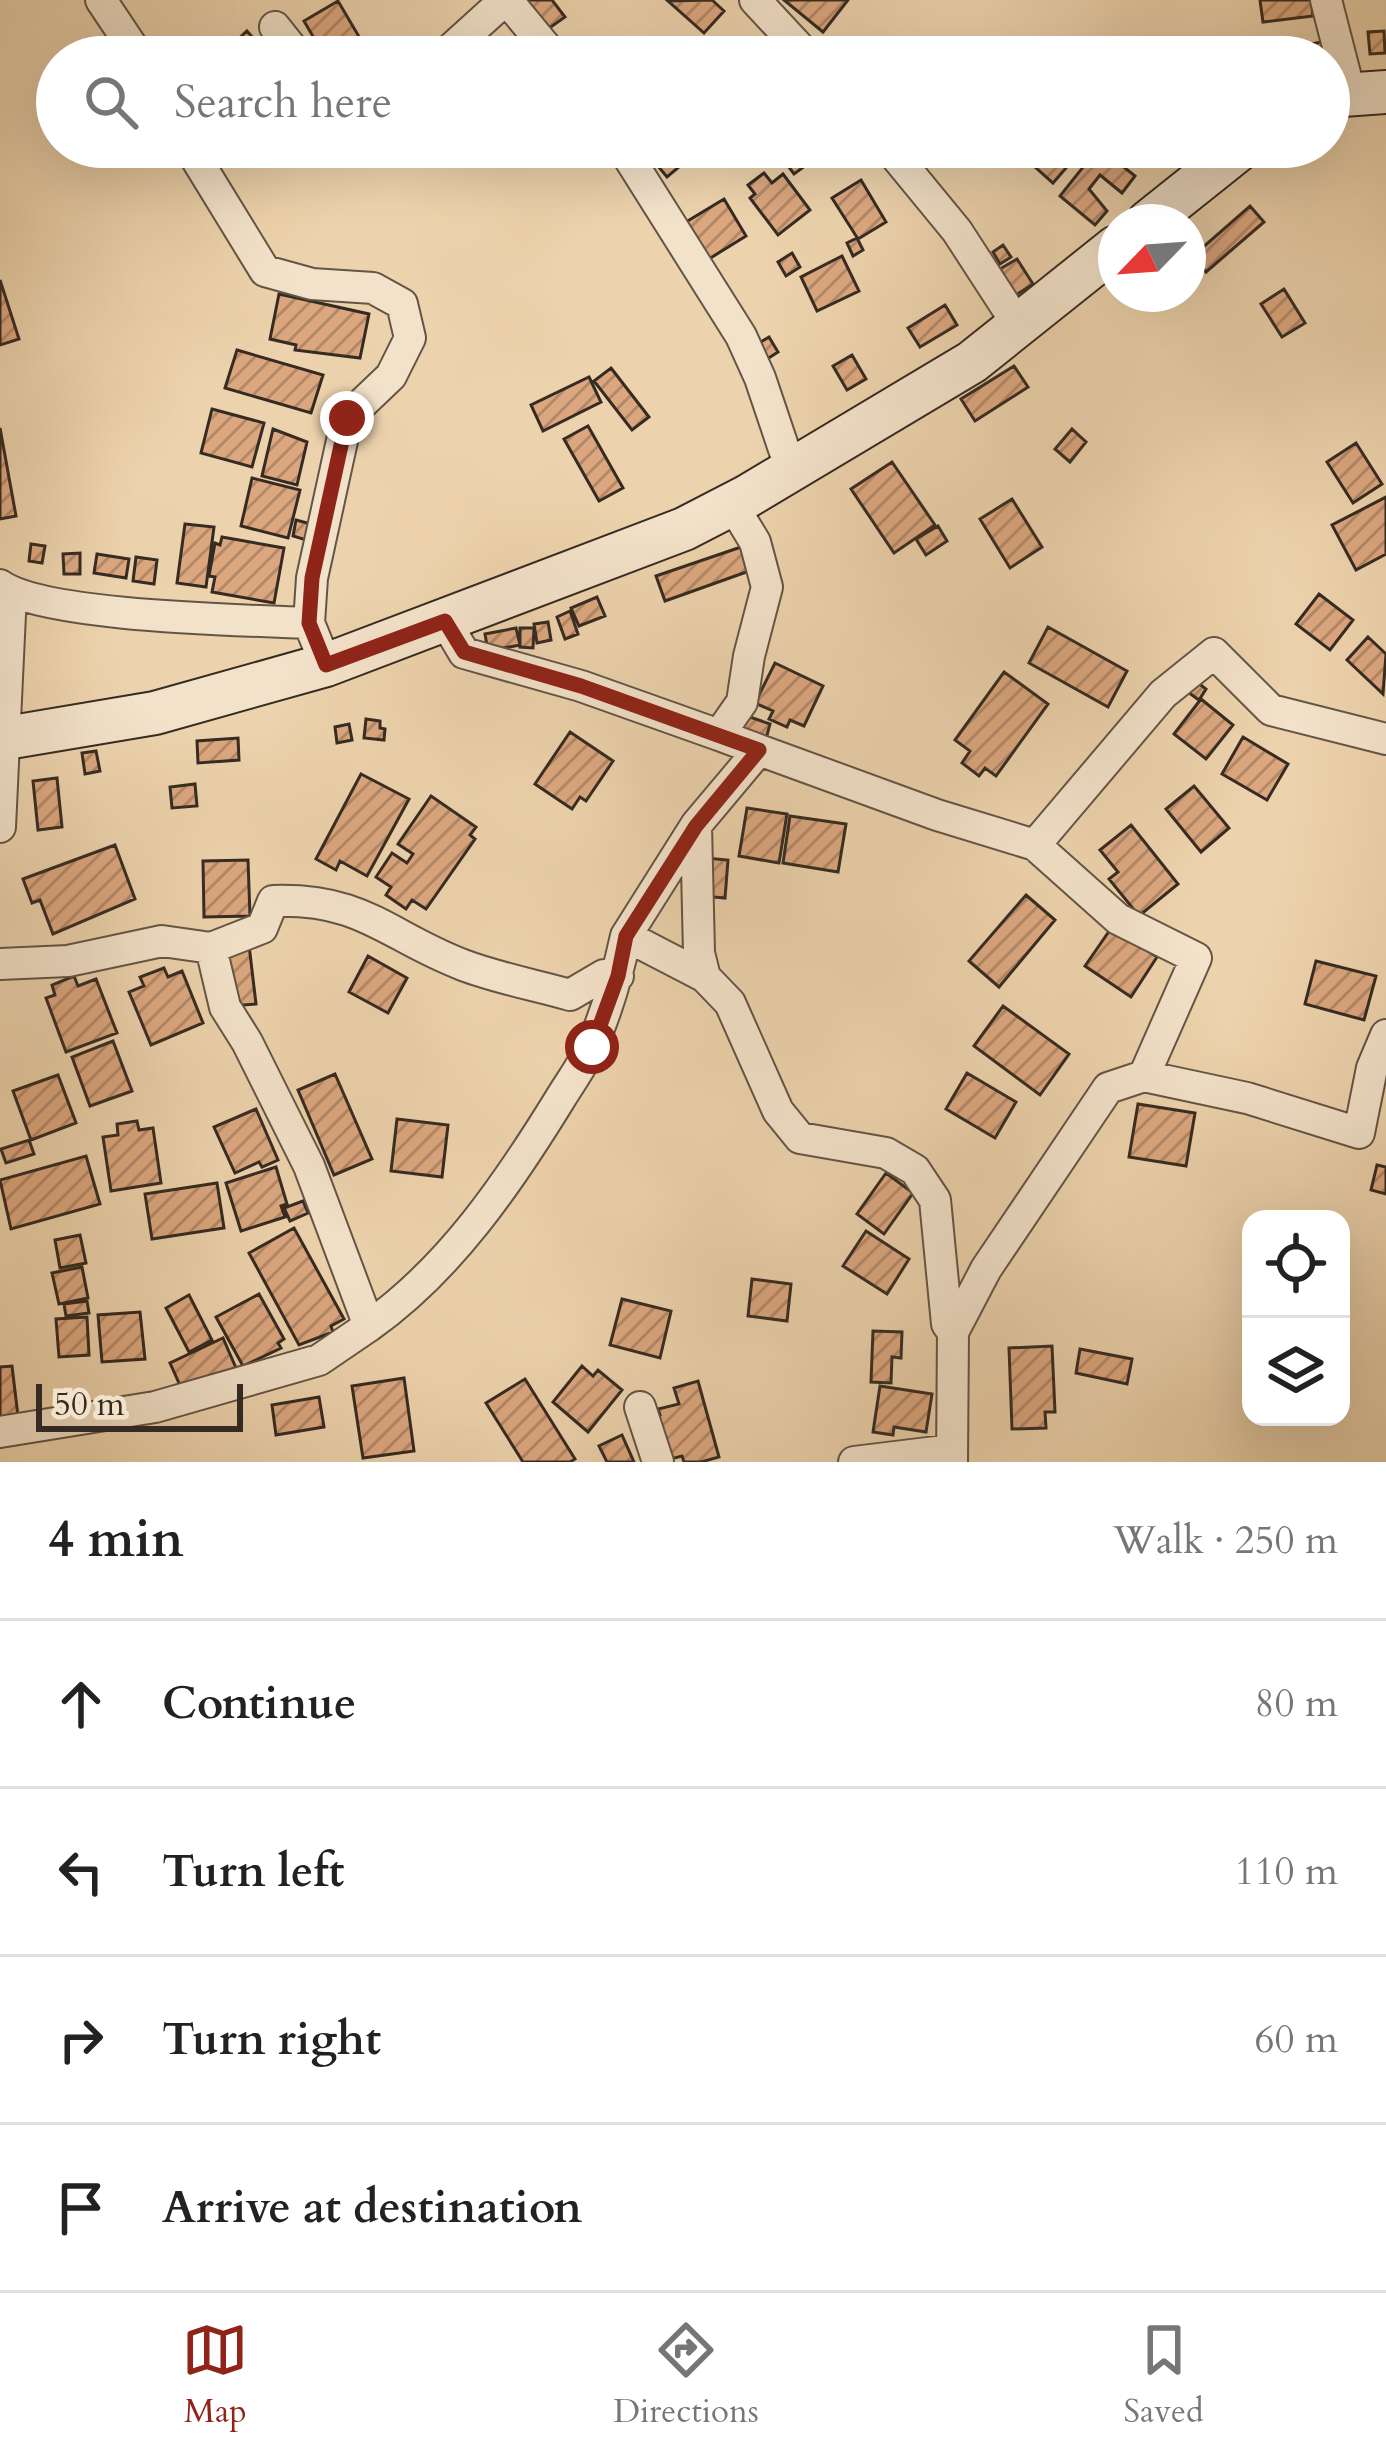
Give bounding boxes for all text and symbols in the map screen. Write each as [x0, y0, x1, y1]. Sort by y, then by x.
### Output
search box [36, 36, 1350, 168]
icon: search [78, 69, 144, 135]
text: Search here [174, 72, 392, 133]
north arrow [1098, 204, 1206, 312]
route end [320, 391, 374, 445]
route start [565, 1020, 619, 1074]
map controls [1242, 1210, 1350, 1426]
button: locate [1242, 1210, 1350, 1318]
button: layers [1242, 1318, 1350, 1426]
scale bar [36, 1378, 243, 1431]
text: 50 m [54, 1382, 125, 1427]
text: 4 min [48, 1505, 184, 1575]
text: Walk · 250 m [1113, 1514, 1338, 1567]
icon: ahead [48, 1671, 114, 1737]
text: Continue [162, 1673, 356, 1734]
text: 80 m [1255, 1677, 1338, 1730]
icon: left [48, 1839, 114, 1905]
text: Turn left [162, 1841, 344, 1902]
text: 110 m [1235, 1845, 1338, 1898]
icon: right [48, 2007, 114, 2073]
text: Turn right [162, 2009, 381, 2070]
text: 60 m [1255, 2013, 1338, 2066]
icon: arrive [48, 2175, 114, 2241]
text: Arrive at destination [162, 2177, 582, 2238]
tab: Map [182, 2317, 248, 2434]
tab: Directions [613, 2317, 759, 2434]
tab: Saved [1124, 2317, 1204, 2434]

